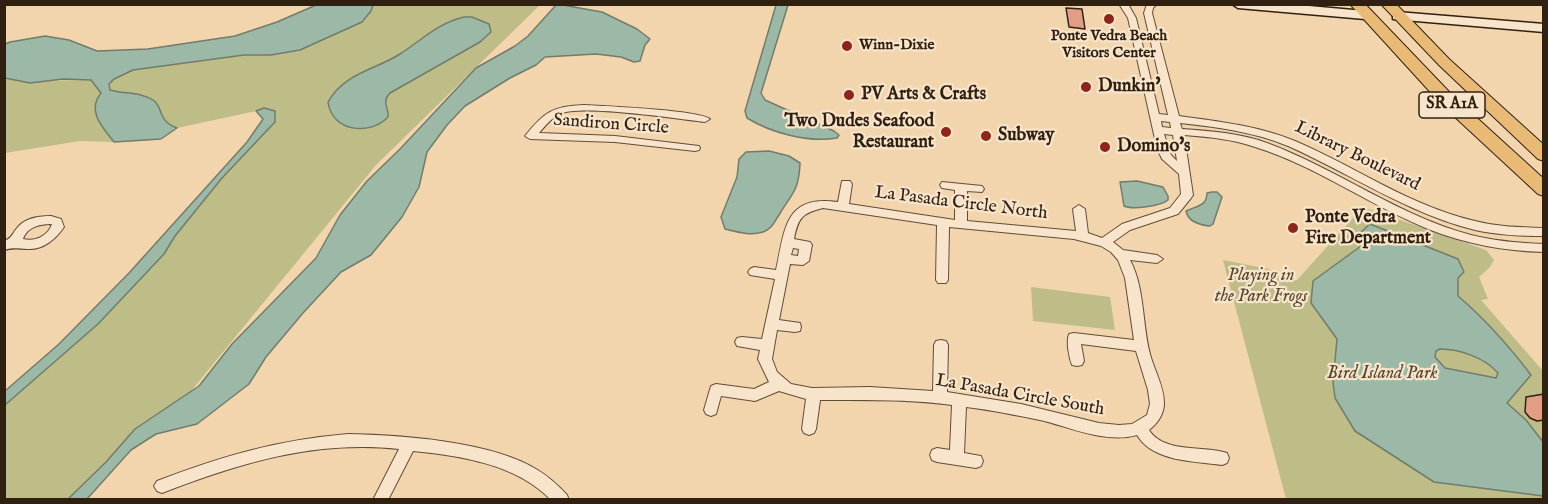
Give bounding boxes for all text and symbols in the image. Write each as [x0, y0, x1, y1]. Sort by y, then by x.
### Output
marker: Ponte Vedra Beach Visitors Center [1102, 12, 1116, 26]
place label: Ponte Vedra Beach Visitors Center [1051, 28, 1167, 63]
place label: Winn-Dixie [859, 37, 934, 55]
marker: Winn-Dixie [840, 39, 854, 53]
place label: Dunkin' [1098, 76, 1160, 98]
marker: Dunkin' [1079, 80, 1093, 94]
place label: PV Arts & Crafts [861, 84, 986, 106]
marker: PV Arts & Crafts [842, 88, 856, 102]
road number: SR A1A [1419, 92, 1485, 118]
street label: Sandiron Circle [552, 110, 670, 140]
place label: Two Dudes Seafood Restaurant [784, 111, 934, 154]
street label: Library Boulevard [1291, 117, 1423, 197]
marker: Two Dudes Seafood Restaurant [939, 125, 953, 139]
place label: Subway [998, 125, 1054, 147]
marker: Subway [979, 129, 993, 143]
place label: Domino's [1117, 136, 1190, 158]
marker: Domino's [1098, 140, 1112, 154]
street label: La Pasada Circle North [873, 183, 1049, 225]
place label: Ponte Vedra Fire Department [1305, 207, 1431, 250]
marker: Ponte Vedra Fire Department [1286, 221, 1300, 235]
park label: Playing in the Park Frogs [1215, 265, 1307, 308]
park label: Bird Island Park [1327, 363, 1437, 385]
street label: La Pasada Circle South [934, 371, 1106, 421]

